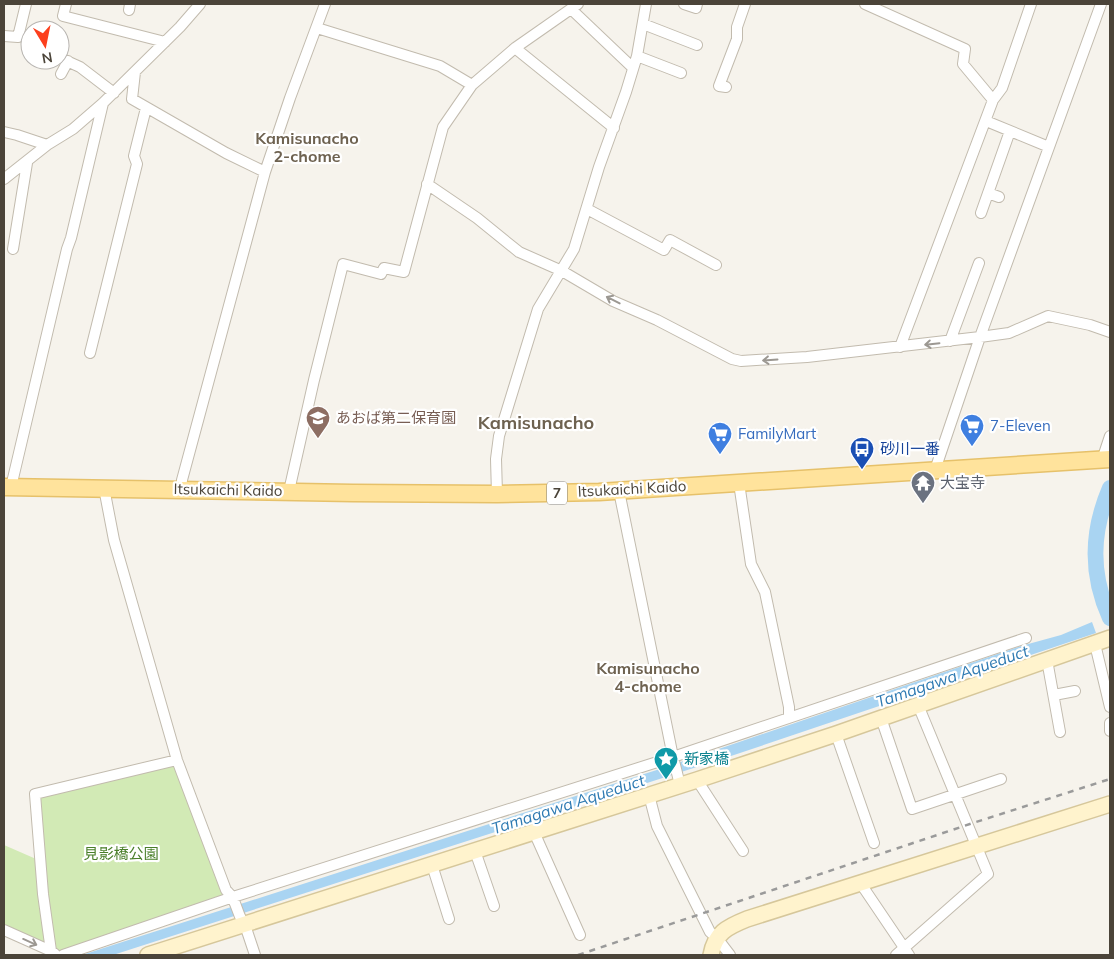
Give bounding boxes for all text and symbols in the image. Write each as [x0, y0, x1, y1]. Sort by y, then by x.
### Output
north arrow [20, 20, 70, 70]
text: N [40, 48, 54, 68]
district label: Kamisunacho 2-chome [255, 128, 359, 166]
one-way arrow [606, 295, 621, 304]
one-way arrow [924, 339, 940, 348]
one-way arrow [763, 355, 779, 364]
school or university icon: あおば第二保育園 [305, 405, 331, 439]
place label: あおば第二保育園 [336, 408, 456, 427]
district label: Kamisunacho [478, 411, 594, 434]
supermarket icon: 7-Eleven [959, 413, 985, 447]
place label: 7-Eleven [990, 416, 1051, 435]
supermarket icon: FamilyMart [707, 421, 733, 455]
place label: FamilyMart [738, 424, 816, 443]
bus stop icon: 砂川一番 [849, 436, 875, 470]
place label: 砂川一番 [880, 439, 940, 458]
temple icon: 大宝寺 [910, 470, 936, 504]
place label: 大宝寺 [940, 473, 985, 492]
street label: Itsukaichi Kaido [577, 476, 687, 501]
street label: Itsukaichi Kaido [173, 479, 283, 500]
road number: 7 [547, 482, 567, 504]
water label: Tamagawa Aqueduct [873, 640, 1031, 711]
district label: Kamisunacho 4-chome [596, 658, 700, 696]
place icon: 新家橋 [653, 746, 679, 780]
place label: 新家橋 [684, 749, 729, 768]
water label: Tamagawa Aqueduct [489, 770, 648, 838]
park label: 見影橋公園 [83, 844, 159, 863]
one-way arrow [22, 937, 37, 947]

